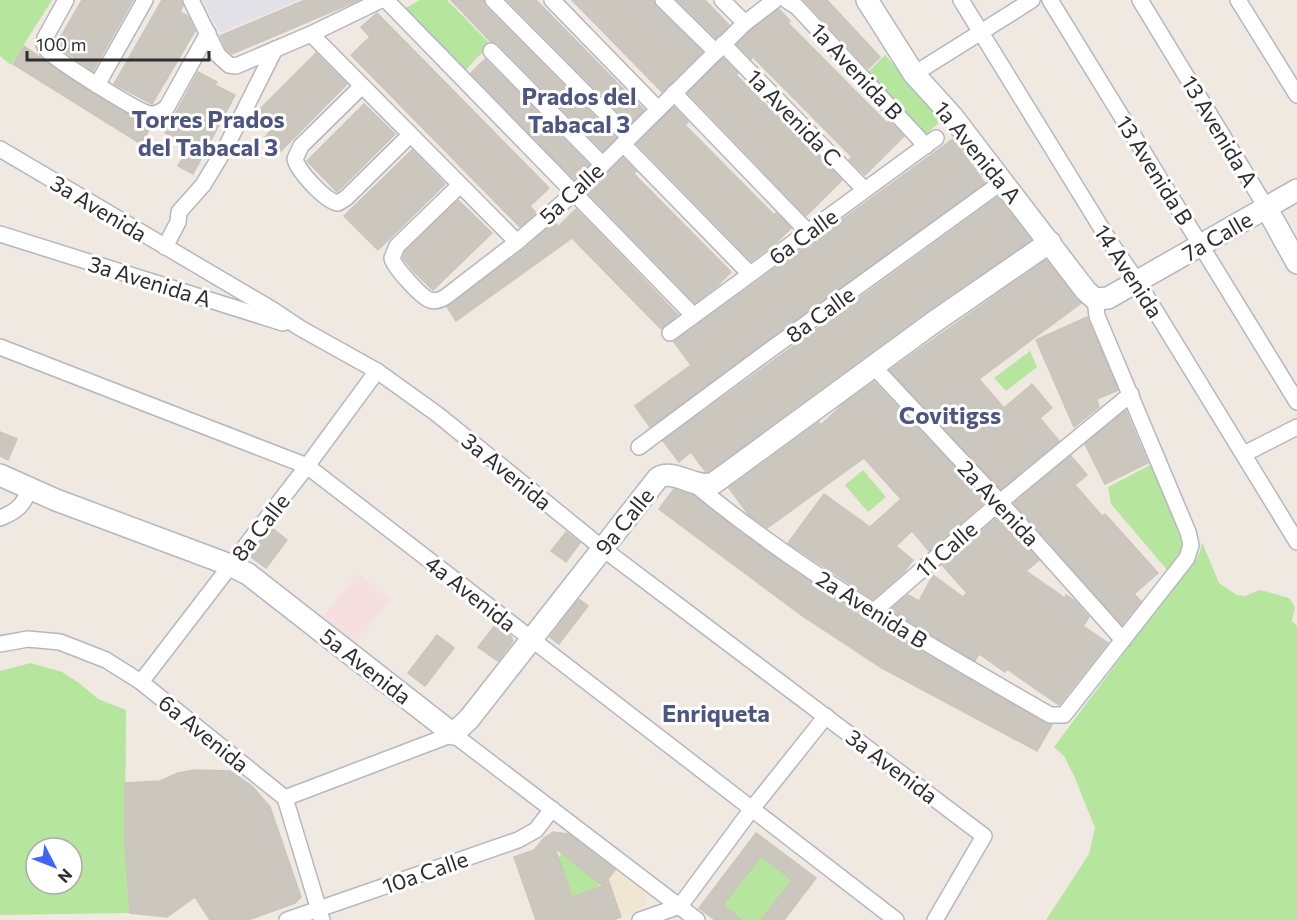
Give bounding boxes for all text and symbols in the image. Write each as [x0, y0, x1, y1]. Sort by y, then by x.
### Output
street label: 1a Avenida B [805, 17, 909, 125]
scale bar [27, 24, 208, 62]
text: 100 m [36, 33, 86, 55]
street label: 1a Avenida C [741, 63, 847, 171]
street label: 13 Avenida A [1176, 71, 1264, 191]
district label: Prados del Tabacal 3 [521, 81, 637, 138]
street label: 1a Avenida A [929, 95, 1027, 209]
district label: Torres Prados del Tabacal 3 [131, 104, 285, 161]
street label: 13 Avenida B [1111, 110, 1199, 230]
street label: 5a Calle [533, 157, 609, 229]
street label: 3a Avenida [46, 169, 152, 247]
street label: 6a Calle [763, 202, 843, 270]
street label: 7a Calle [1177, 205, 1257, 267]
street label: 14 Avenida [1089, 219, 1169, 323]
street label: 3a Avenida A [85, 250, 215, 312]
street label: 8a Calle [780, 280, 860, 348]
district label: Covitigss [899, 400, 1001, 429]
street label: 3a Avenida [457, 427, 557, 515]
street label: 2a Avenida [953, 455, 1045, 551]
street label: 9a Calle [589, 482, 659, 560]
street label: 8a Calle [225, 488, 295, 566]
street label: 11 Calle [910, 515, 982, 583]
street label: 4a Avenida [420, 549, 522, 637]
street label: 2a Avenida B [812, 564, 932, 654]
street label: 5a Avenida [315, 622, 417, 710]
street label: 6a Avenida [153, 688, 255, 778]
district label: Enriqueta [662, 698, 770, 727]
street label: 3a Avenida [841, 723, 943, 809]
north arrow [24, 836, 84, 896]
street label: 10a Calle [379, 845, 471, 899]
text: N [54, 866, 77, 887]

